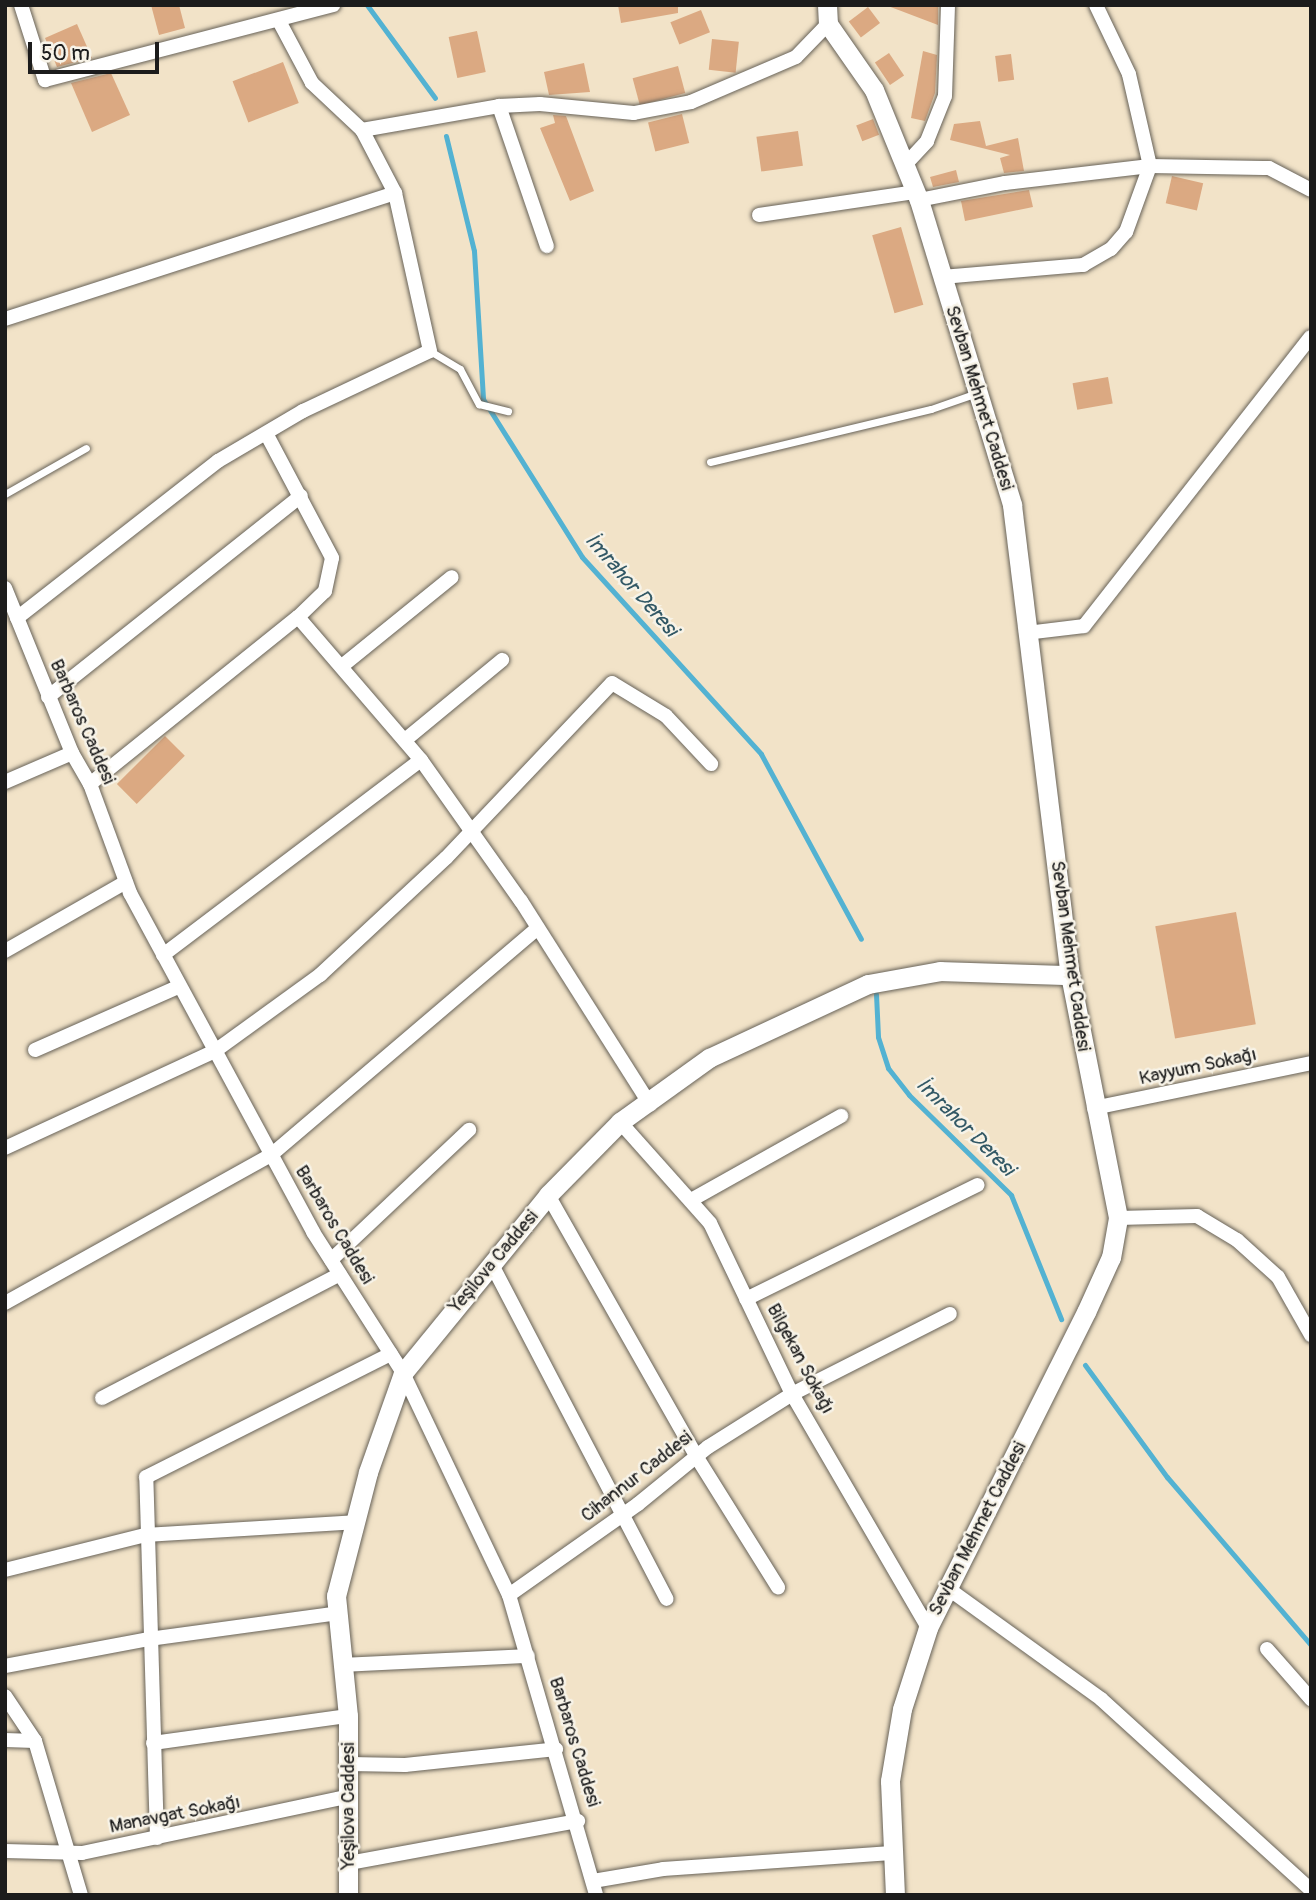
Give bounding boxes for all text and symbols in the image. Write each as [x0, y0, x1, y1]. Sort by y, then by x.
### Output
scale bar [32, 28, 163, 72]
text: 50 m [41, 40, 90, 67]
street label: Sevban Mehmet Caddesi [940, 303, 1018, 493]
water label: İmrahor Deresi [579, 528, 683, 642]
street label: Barbaros Caddesi [44, 656, 120, 788]
street label: Sevban Mehmet Caddesi [1045, 859, 1095, 1053]
street label: Kayyum Sokağı [1137, 1043, 1259, 1091]
water label: İmrahor Deresi [910, 1072, 1020, 1182]
street label: Barbaros Caddesi [290, 1162, 378, 1288]
street label: Yeşilova Caddesi [444, 1206, 544, 1318]
street label: Bilgekan Sokağı [761, 1300, 839, 1418]
street label: Cihannur Caddesi [577, 1427, 697, 1527]
street label: Sevban Mehmet Caddesi [924, 1438, 1032, 1620]
street label: Barbaros Caddesi [543, 1674, 605, 1810]
street label: Yeşilova Caddesi [338, 1742, 360, 1870]
street label: Manavgat Sokağı [108, 1791, 242, 1839]

